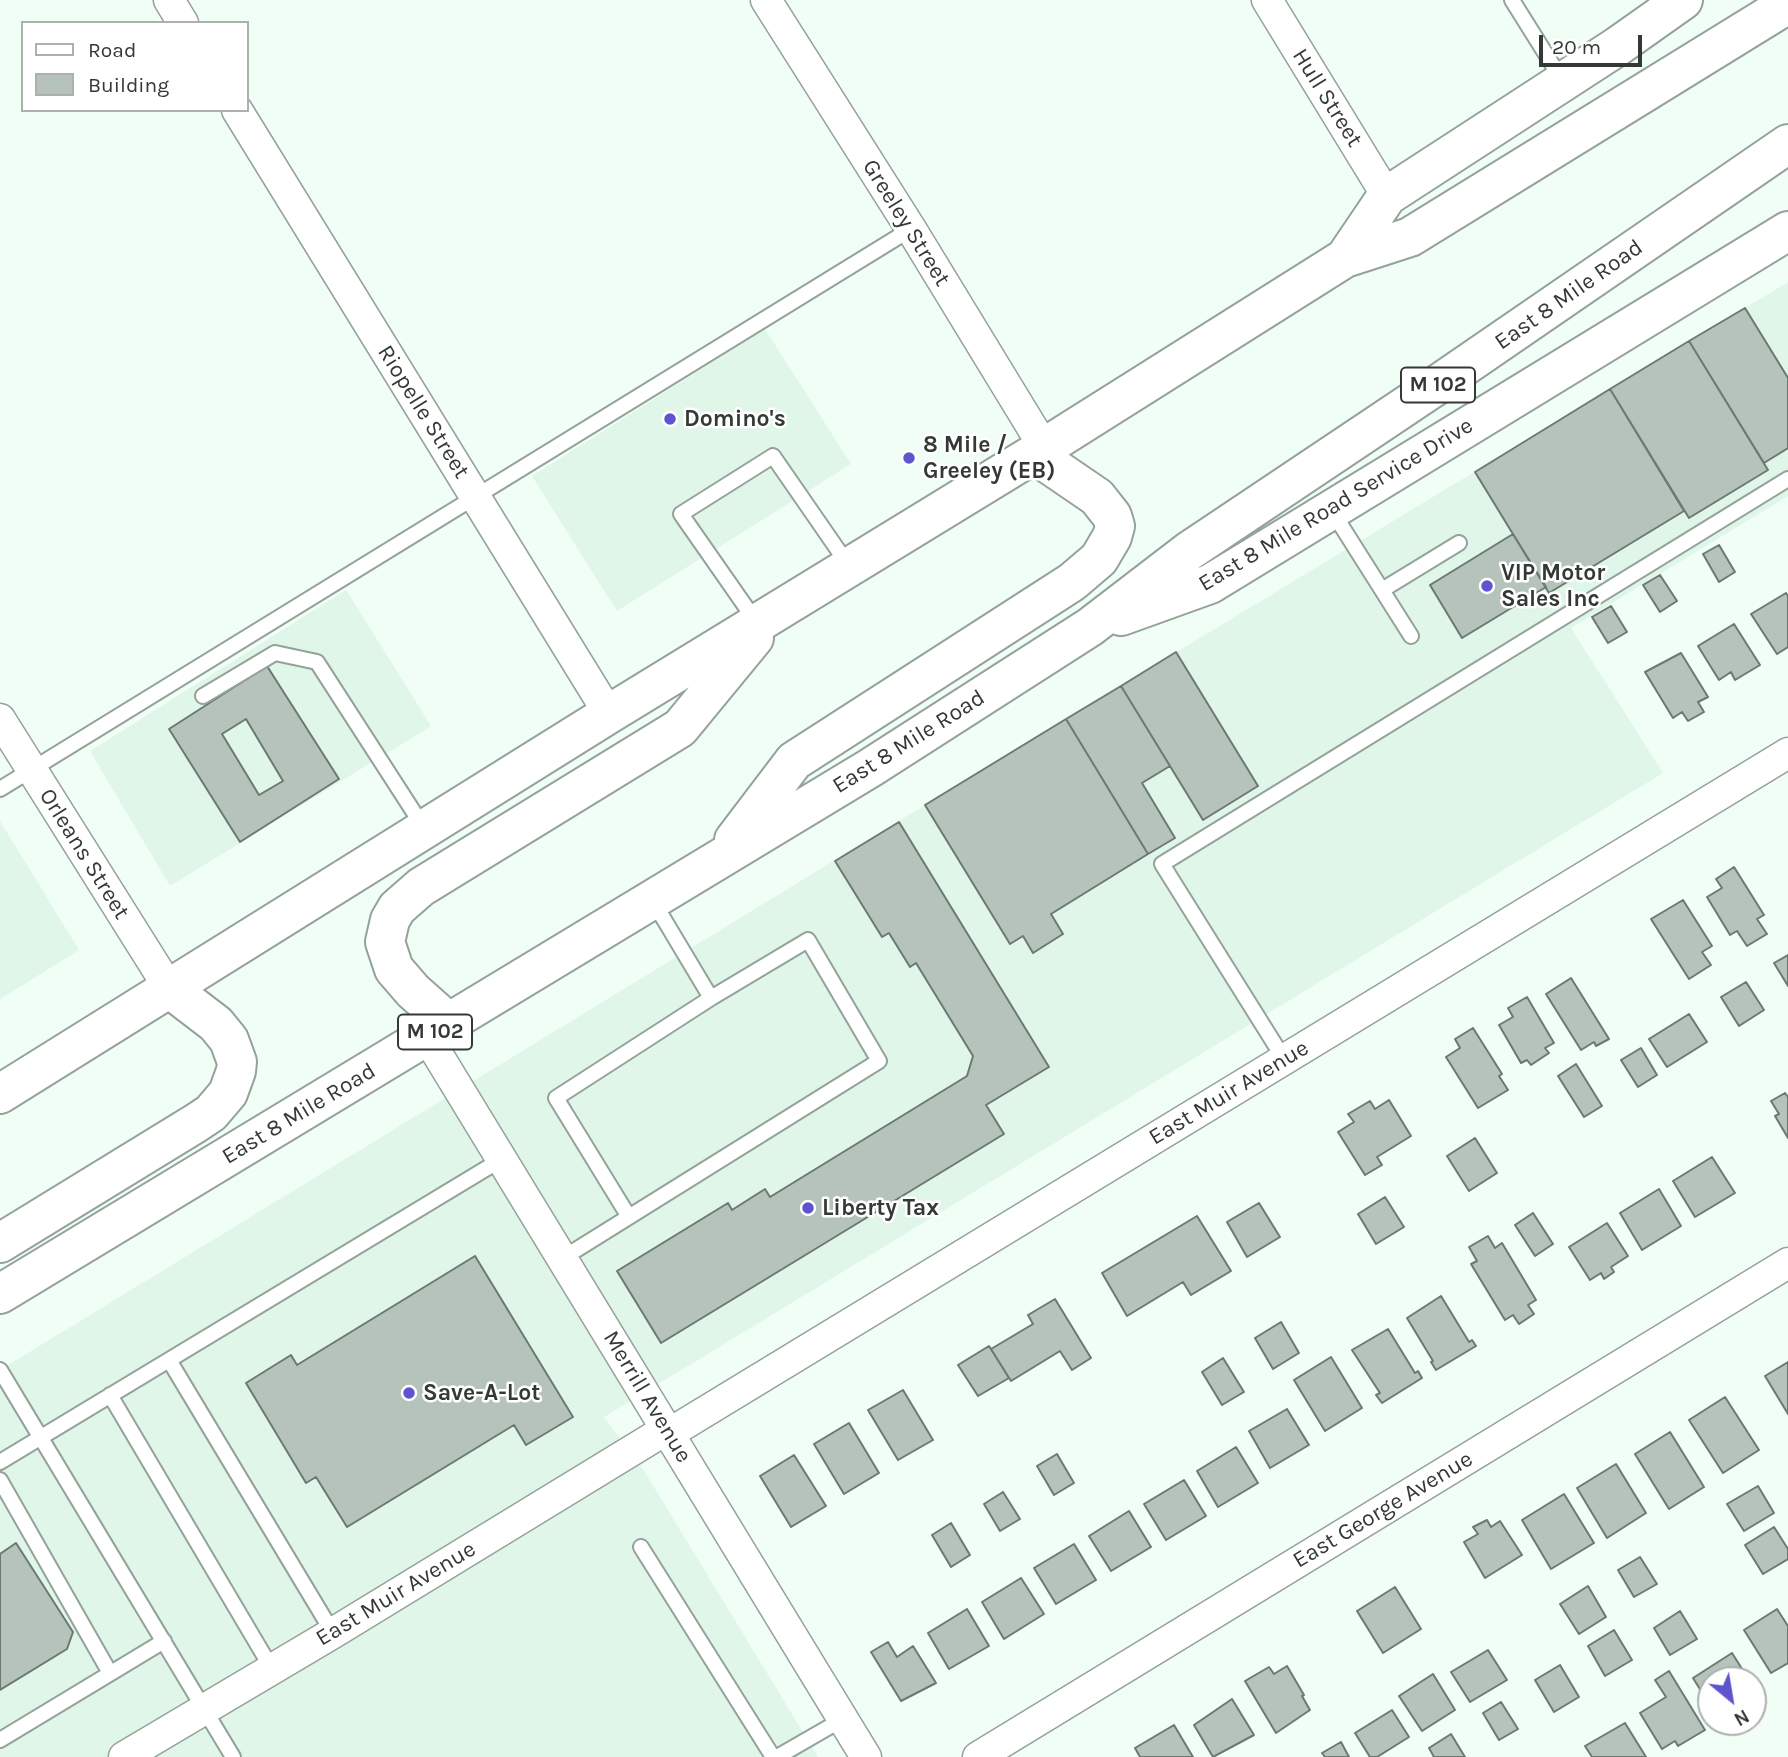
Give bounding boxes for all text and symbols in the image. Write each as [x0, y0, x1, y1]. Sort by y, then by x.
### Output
legend [21, 21, 248, 112]
scale bar [1543, 21, 1646, 65]
text: 20 m [1552, 35, 1601, 59]
text: Road [88, 38, 136, 62]
street label: Hull Street [1286, 44, 1368, 152]
text: Building [88, 73, 169, 97]
street label: Greeley Street [856, 154, 956, 292]
street label: East 8 Mile Road [1490, 234, 1648, 356]
street label: Riopelle Street [371, 340, 475, 484]
road number: M 102 [1401, 368, 1475, 402]
place label: Domino's [684, 405, 786, 433]
marker: Domino's [662, 411, 678, 427]
street label: East 8 Mile Road Service Drive [1194, 412, 1478, 598]
place label: 8 Mile / Greeley (EB) [923, 431, 1055, 485]
marker: 8 Mile / Greeley (EB) [901, 450, 917, 466]
place label: VIP Motor Sales Inc [1501, 559, 1605, 613]
marker: VIP Motor Sales Inc [1479, 578, 1495, 594]
street label: East 8 Mile Road [828, 684, 990, 800]
street label: Orleans Street [33, 784, 135, 924]
road number: M 102 [398, 1014, 472, 1050]
street label: East Muir Avenue [1144, 1034, 1314, 1152]
street label: East 8 Mile Road [217, 1057, 381, 1171]
place label: Liberty Tax [822, 1194, 939, 1222]
marker: Liberty Tax [800, 1200, 816, 1216]
street label: Merrill Avenue [597, 1326, 697, 1468]
place label: Save-A-Lot [423, 1379, 540, 1407]
marker: Save-A-Lot [401, 1385, 417, 1401]
street label: East George Avenue [1288, 1445, 1478, 1575]
street label: East Muir Avenue [311, 1535, 481, 1653]
north arrow [1697, 1666, 1767, 1736]
text: N [1730, 1705, 1753, 1730]

